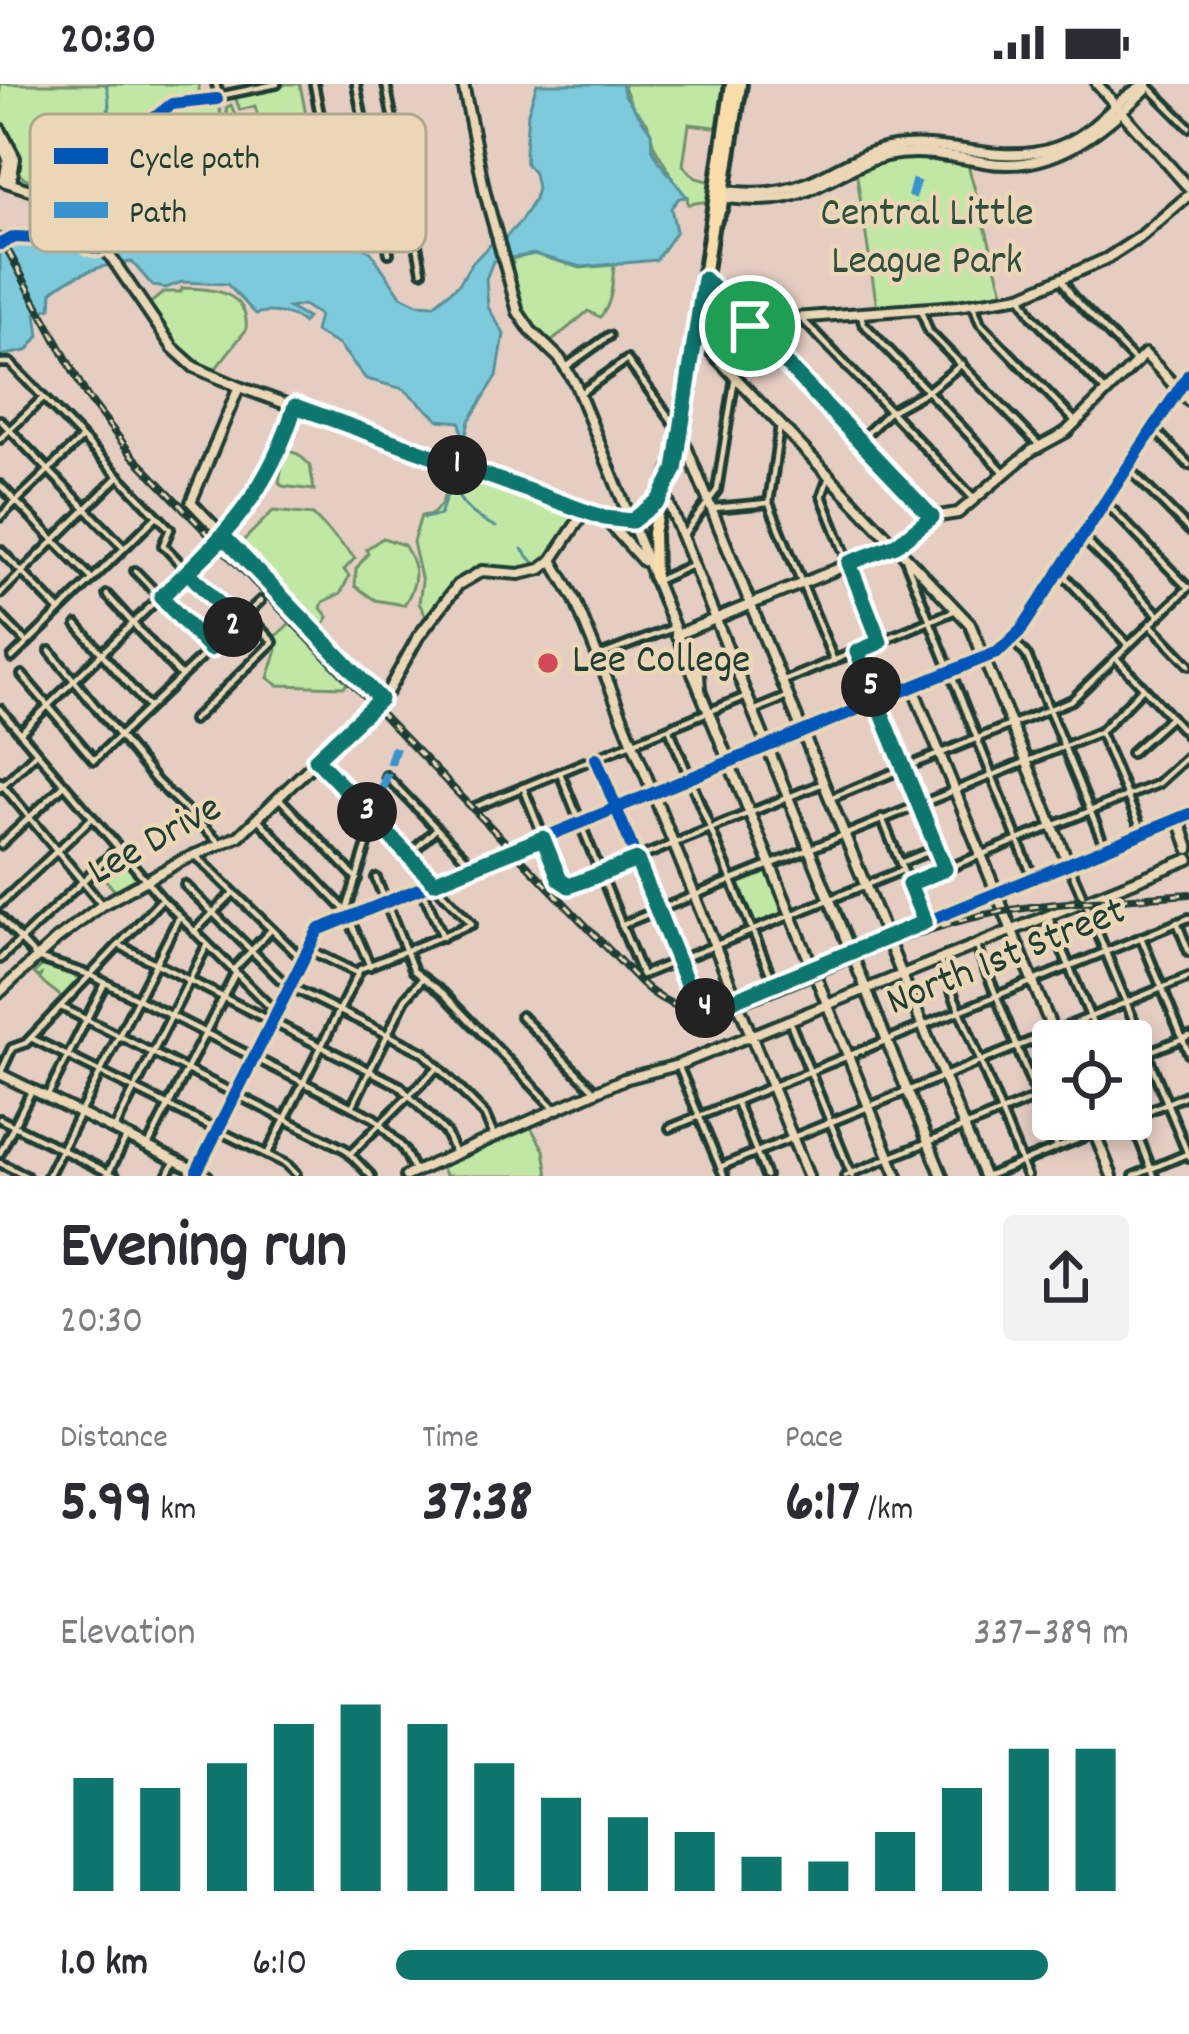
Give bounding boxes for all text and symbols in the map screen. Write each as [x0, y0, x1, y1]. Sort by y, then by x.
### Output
text: 20:30 [60, 10, 156, 74]
legend [30, 114, 426, 252]
text: Cycle path [129, 138, 260, 185]
park label: Central Little League Park [820, 186, 1034, 294]
text: Path [129, 192, 187, 239]
pin [699, 275, 801, 377]
icon: arrive [717, 293, 783, 359]
pin: 1 [427, 435, 487, 495]
text: 1 [453, 441, 461, 488]
pin: 2 [203, 597, 263, 657]
text: 2 [226, 603, 240, 650]
place label: Lee College [572, 633, 751, 693]
marker: Lee College [535, 650, 561, 676]
pin: 5 [841, 657, 901, 717]
text: 5 [863, 663, 879, 710]
street label: Lee Drive [78, 781, 234, 903]
pin: 3 [337, 782, 397, 842]
text: 3 [360, 788, 374, 835]
street label: North 1st Street [878, 884, 1136, 1034]
pin: 4 [675, 978, 735, 1038]
text: 4 [698, 984, 712, 1031]
map controls [1032, 1020, 1152, 1140]
button: locate [1032, 1020, 1152, 1140]
text: Evening run [60, 1204, 347, 1298]
button: share [1003, 1215, 1129, 1341]
text: 20:30 [60, 1296, 143, 1351]
text: Distance [60, 1416, 168, 1463]
text: Time [422, 1416, 479, 1463]
text: Pace [785, 1416, 843, 1463]
text: 5.99 [60, 1463, 153, 1549]
text: 37:38 [422, 1463, 533, 1549]
text: 6:17 [785, 1463, 860, 1549]
text: km [153, 1488, 196, 1535]
text: /km [860, 1488, 913, 1535]
text: Elevation [60, 1608, 196, 1663]
text: 337–389 m [974, 1608, 1129, 1663]
text: 1.0 km [60, 1938, 148, 1993]
text: 6:10 [252, 1938, 307, 1993]

